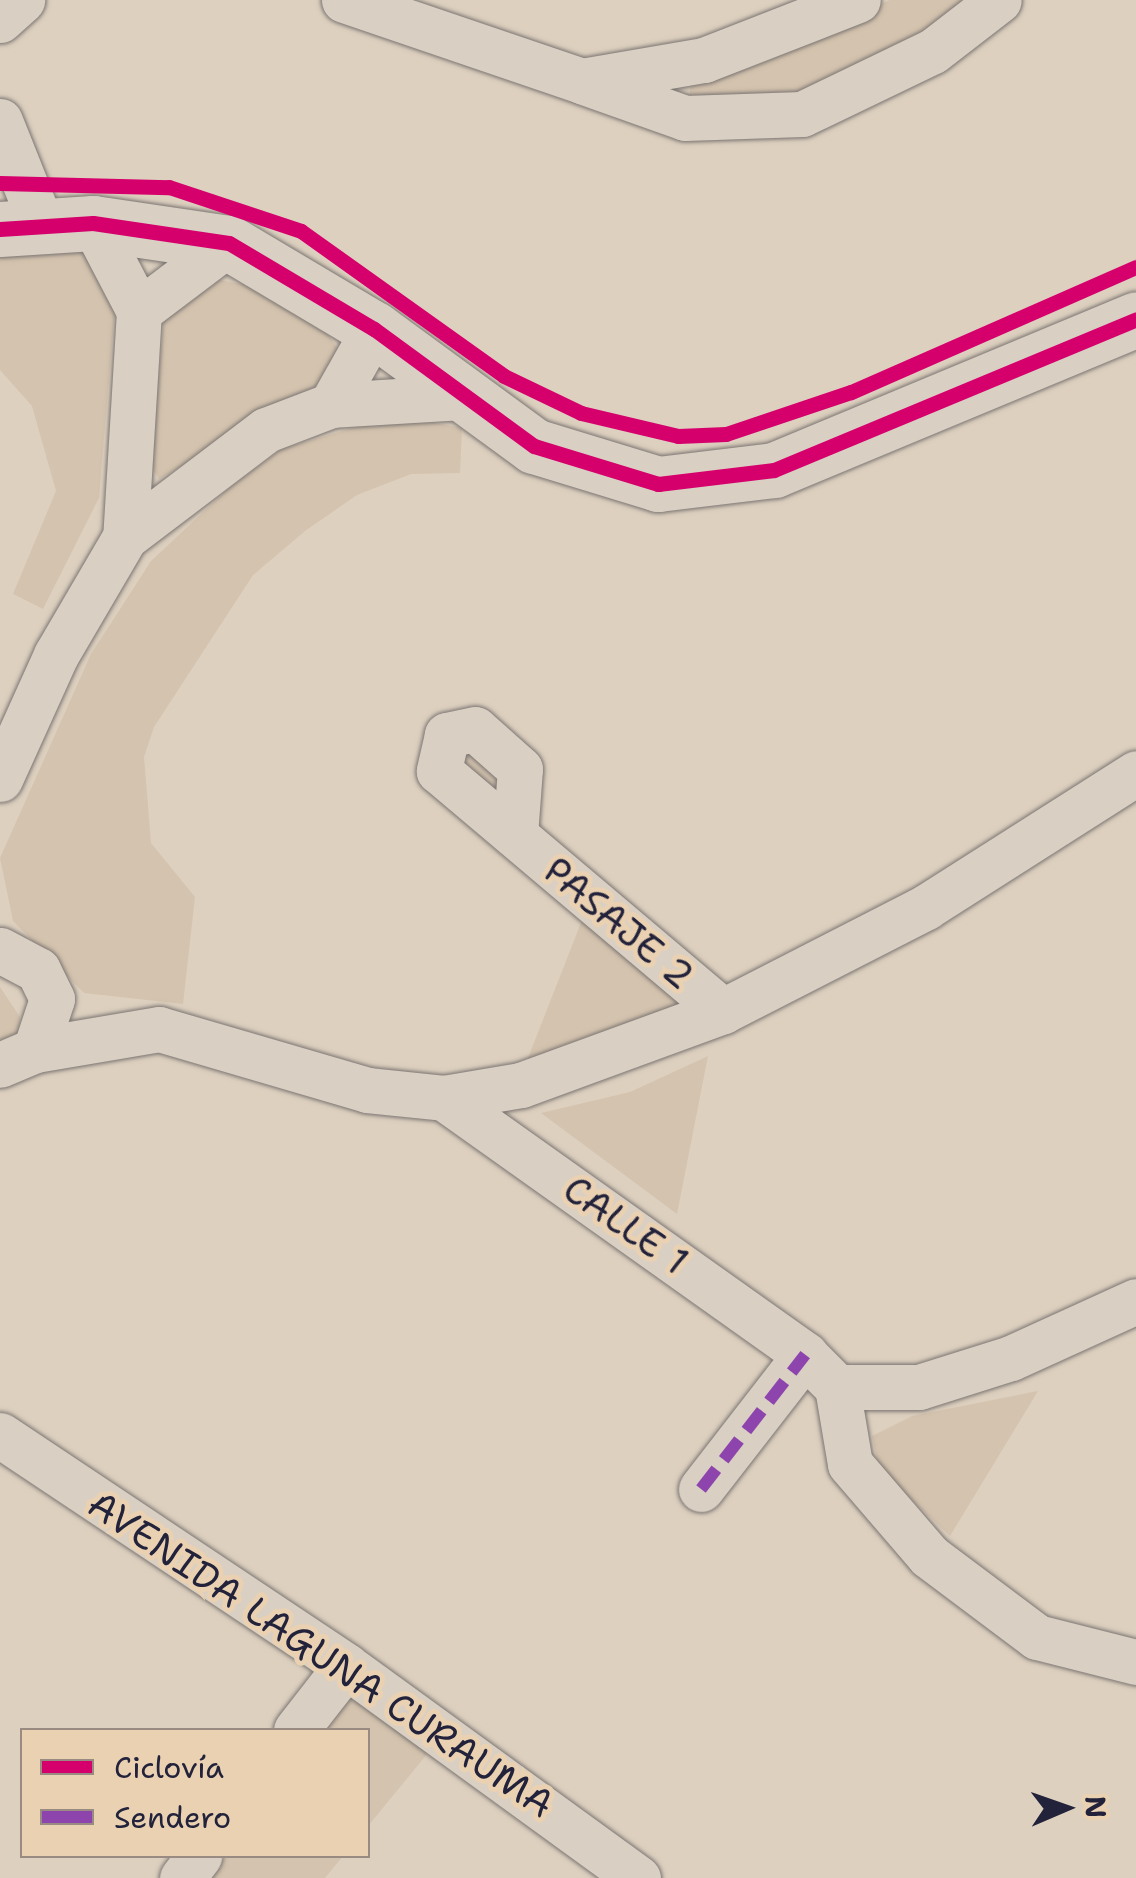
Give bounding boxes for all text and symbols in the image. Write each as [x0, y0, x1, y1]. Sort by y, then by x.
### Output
street label: PASAJE 2 [535, 847, 703, 999]
street label: CALLE 1 [555, 1166, 697, 1284]
street label: AVENIDA LAGUNA CURAUMA [80, 1481, 562, 1827]
legend [20, 1728, 370, 1858]
text: Ciclovía [114, 1747, 224, 1788]
north arrow [1016, 1758, 1116, 1858]
text: N [1077, 1795, 1115, 1819]
text: Sendero [114, 1797, 231, 1838]

